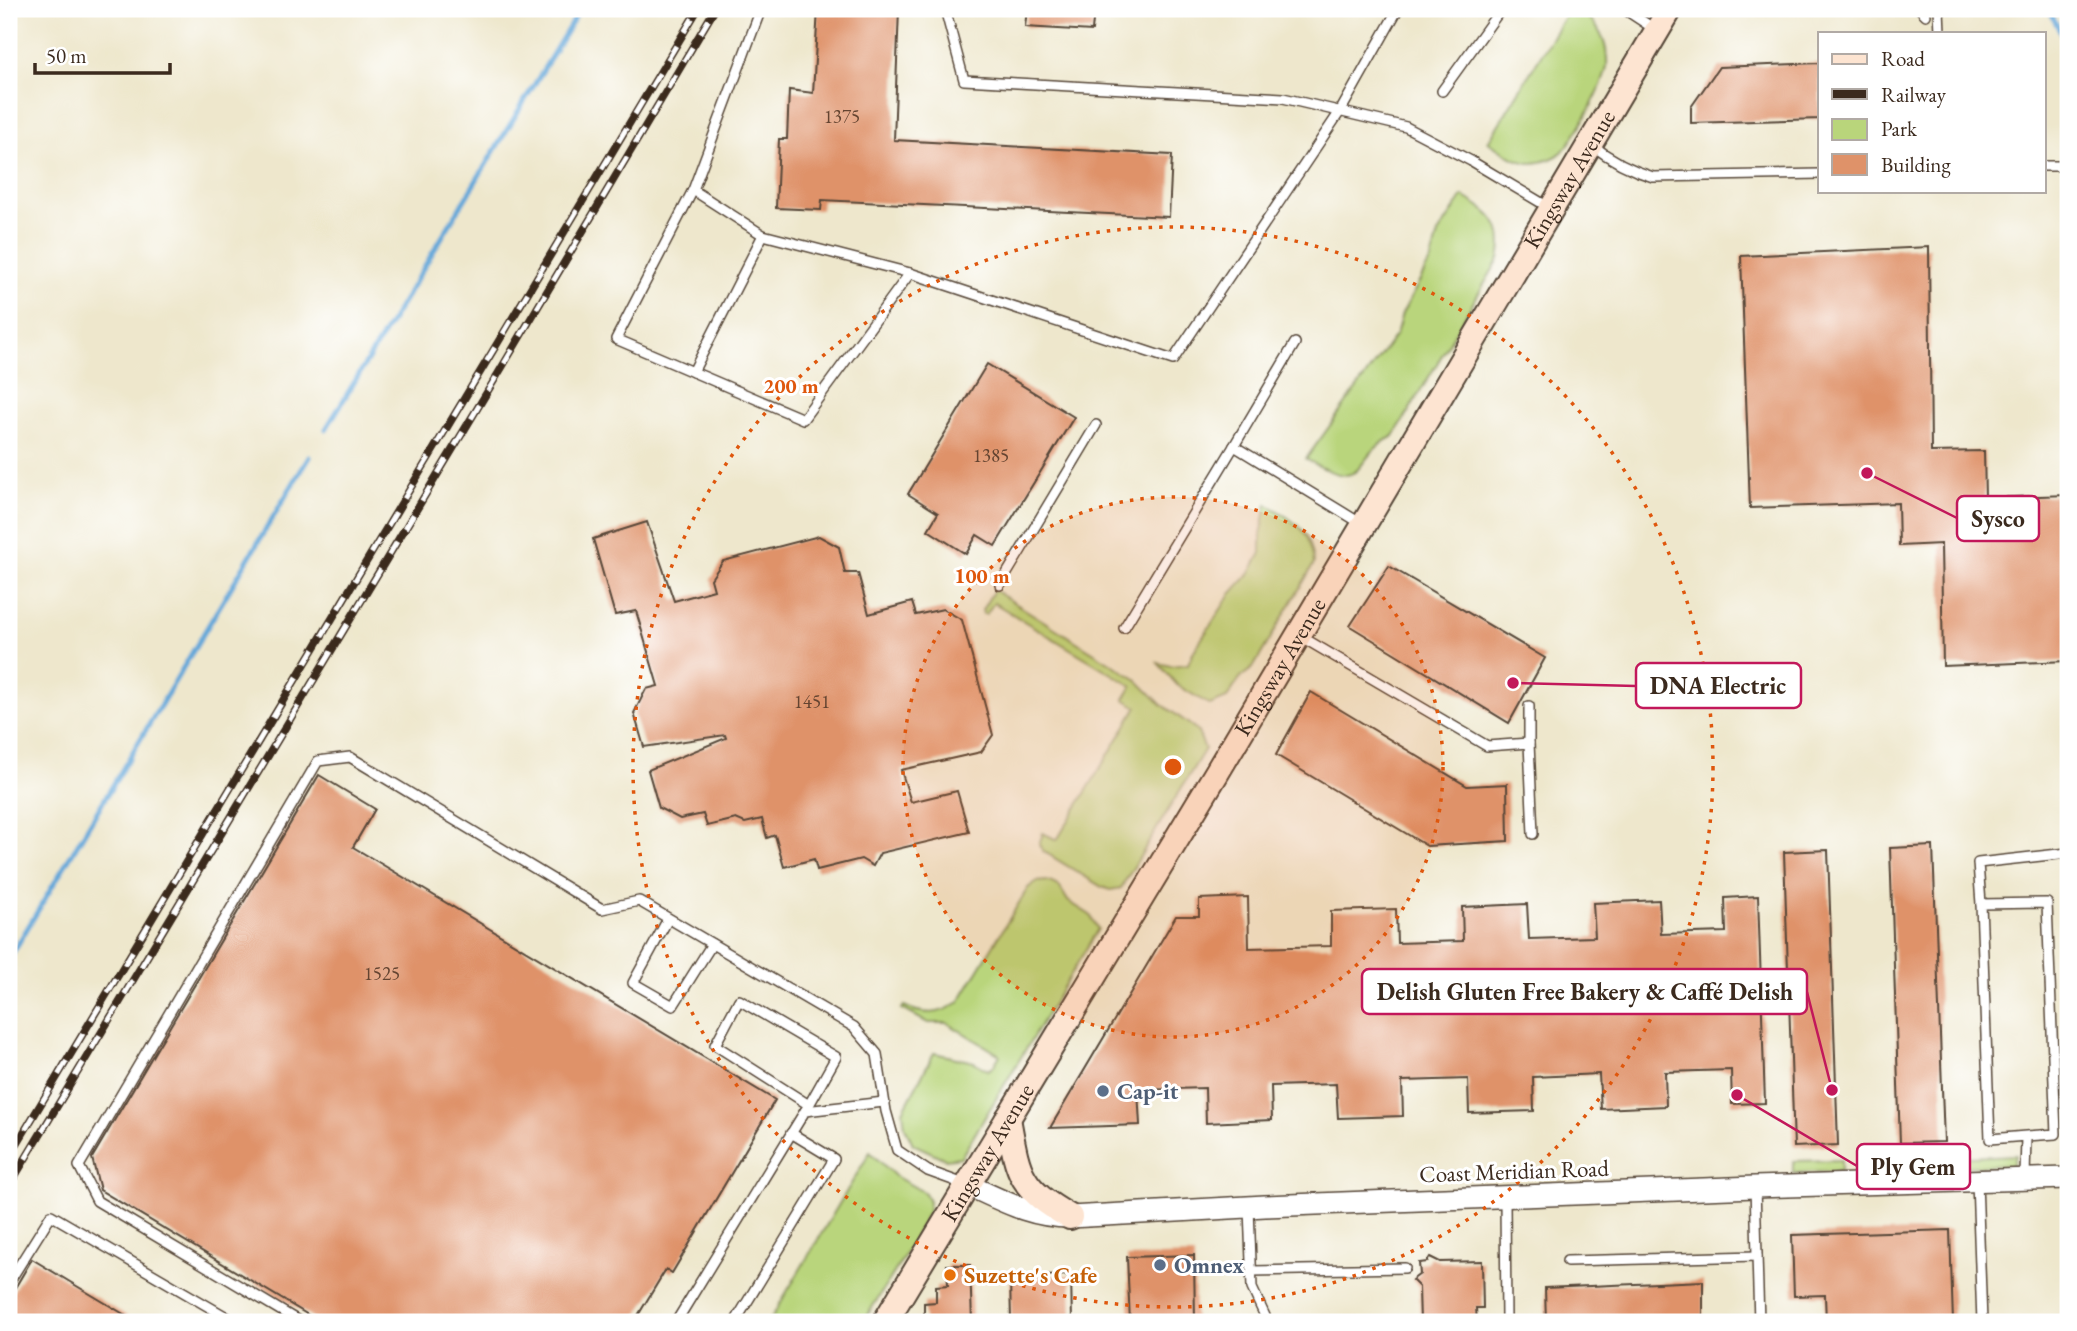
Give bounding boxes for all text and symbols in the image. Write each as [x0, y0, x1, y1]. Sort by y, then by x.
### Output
scale bar [35, 32, 170, 76]
legend [1818, 32, 2046, 192]
text: 50 m [46, 42, 87, 69]
text: Road [1881, 45, 1925, 72]
text: Railway [1881, 81, 1947, 108]
house number: 1375 [824, 104, 860, 129]
street label: Kingsway Avenue [1516, 104, 1622, 254]
text: Park [1881, 115, 1918, 142]
text: Building [1881, 151, 1951, 178]
text: 200 m [763, 372, 819, 399]
house number: 1385 [973, 443, 1009, 468]
callout: Sysco [1957, 496, 2039, 541]
text: Sysco [1971, 503, 2025, 535]
text: 100 m [954, 562, 1010, 589]
street label: Kingsway Avenue [1227, 592, 1332, 741]
callout: DNA Electric [1636, 663, 1801, 708]
text: DNA Electric [1650, 670, 1786, 701]
house number: 1451 [794, 689, 830, 714]
centre of rings [1161, 755, 1185, 779]
house number: 1525 [364, 961, 400, 986]
callout: Delish Gluten Free Bakery & Caffé Delish [1362, 969, 1807, 1014]
text: Delish Gluten Free Bakery & Caffé Delish [1377, 976, 1794, 1008]
place label: Cap-it [1117, 1076, 1179, 1106]
street label: Kingsway Avenue [934, 1078, 1041, 1227]
marker: Cap-it [1095, 1083, 1111, 1099]
callout: Ply Gem [1857, 1144, 1970, 1189]
text: Ply Gem [1871, 1151, 1955, 1183]
street label: Coast Meridian Road [1419, 1153, 1610, 1189]
place label: Omnex [1174, 1250, 1244, 1280]
marker: Omnex [1152, 1257, 1168, 1273]
place label: Suzette's Cafe [964, 1260, 1098, 1290]
marker: Suzette's Cafe [942, 1267, 958, 1283]

